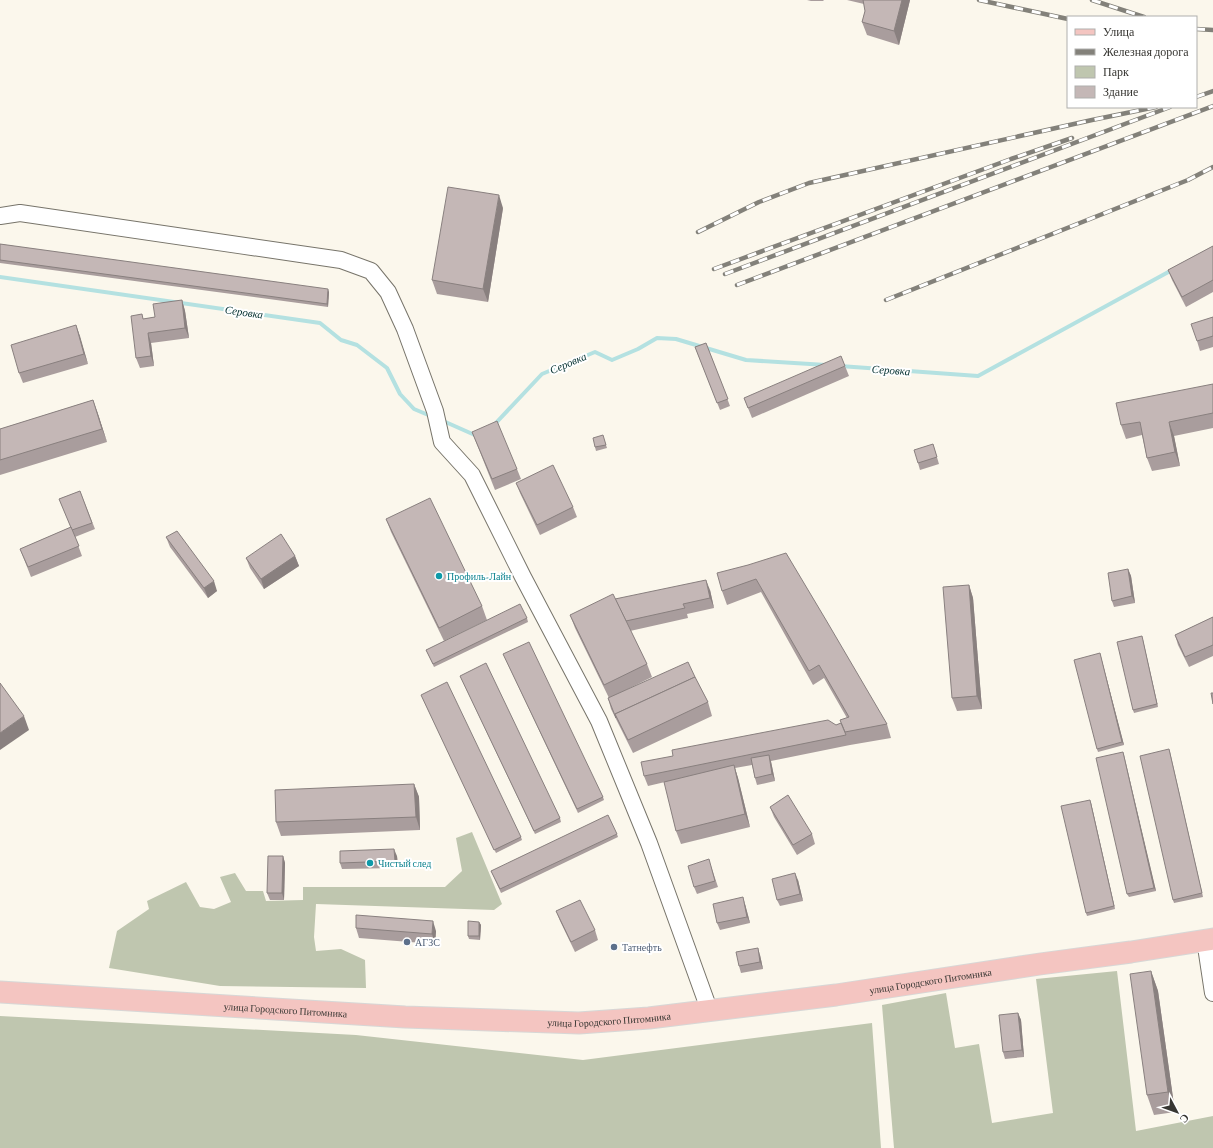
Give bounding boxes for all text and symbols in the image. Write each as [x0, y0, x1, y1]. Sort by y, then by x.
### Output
legend [1067, 16, 1197, 108]
text: Улица [1103, 25, 1135, 39]
text: Железная дорога [1103, 45, 1189, 59]
text: Парк [1103, 65, 1129, 79]
text: Здание [1103, 85, 1138, 99]
water label: Серовка [224, 303, 264, 321]
water label: Серовка [548, 350, 588, 376]
water label: Серовка [871, 363, 911, 377]
marker: Профиль-Лайн [434, 571, 444, 581]
place label: Профиль-Лайн [447, 571, 512, 582]
marker: Чистый след [365, 858, 375, 868]
place label: Чистый след [378, 858, 431, 869]
marker: АГЗС [402, 937, 412, 947]
place label: АГЗС [415, 937, 440, 948]
marker: Татнефть [609, 942, 619, 952]
place label: Татнефть [622, 942, 662, 953]
street label: улица Городского Питомника [869, 966, 993, 996]
street label: улица Городского Питомника [223, 1001, 348, 1019]
street label: улица Городского Питомника [547, 1010, 672, 1029]
north arrow [1157, 1092, 1197, 1132]
text: С [1177, 1112, 1192, 1126]

